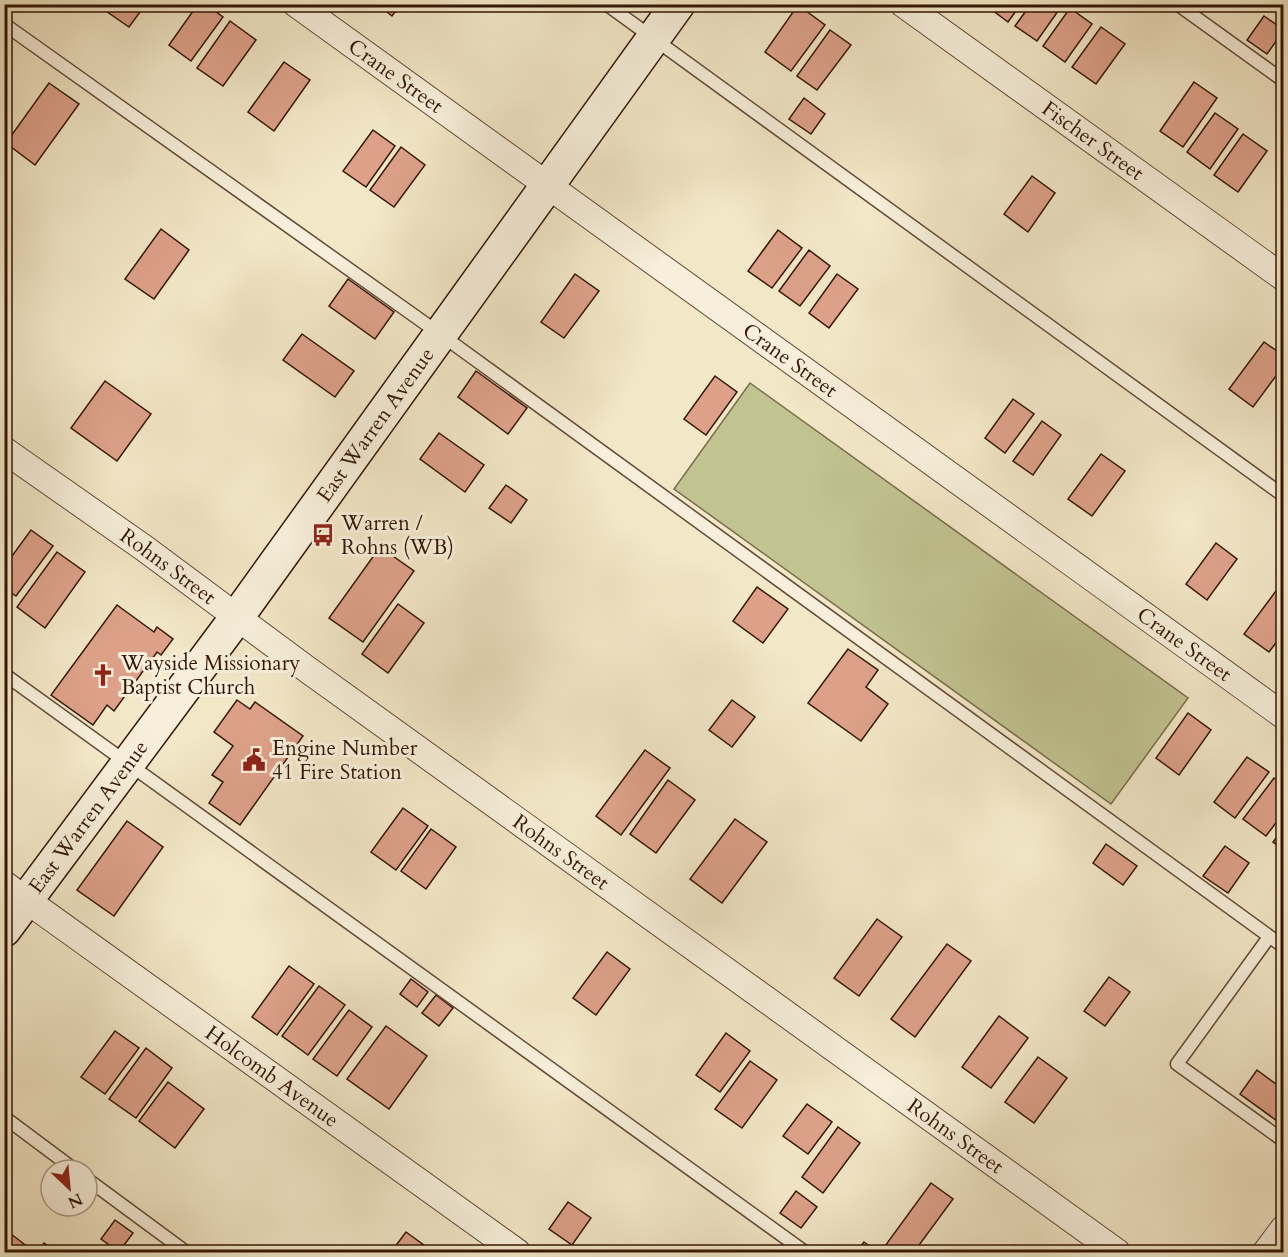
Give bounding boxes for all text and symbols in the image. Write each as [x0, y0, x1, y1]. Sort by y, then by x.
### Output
street label: Crane Street [342, 32, 449, 121]
street label: Fischer Street [1036, 94, 1150, 188]
street label: Crane Street [736, 316, 843, 405]
street label: East Warren Avenue [310, 342, 441, 508]
place label: Warren / Rohns (WB) [340, 509, 454, 562]
street label: Rohns Street [114, 521, 222, 612]
bus stop icon: Warren / Rohns (WB) [310, 522, 336, 548]
street label: Crane Street [1131, 601, 1238, 689]
place label: Wayside Missionary Baptist Church [120, 649, 300, 702]
church icon: Wayside Missionary Baptist Church [90, 662, 116, 688]
place label: Engine Number 41 Fire Station [272, 734, 418, 787]
street label: East Warren Avenue [22, 735, 155, 900]
public building icon: Engine Number 41 Fire Station [241, 747, 267, 773]
street label: Rohns Street [507, 808, 615, 897]
street label: Holcomb Avenue [199, 1019, 345, 1135]
street label: Rohns Street [901, 1092, 1010, 1181]
north arrow [39, 1158, 99, 1218]
text: N [64, 1188, 86, 1214]

